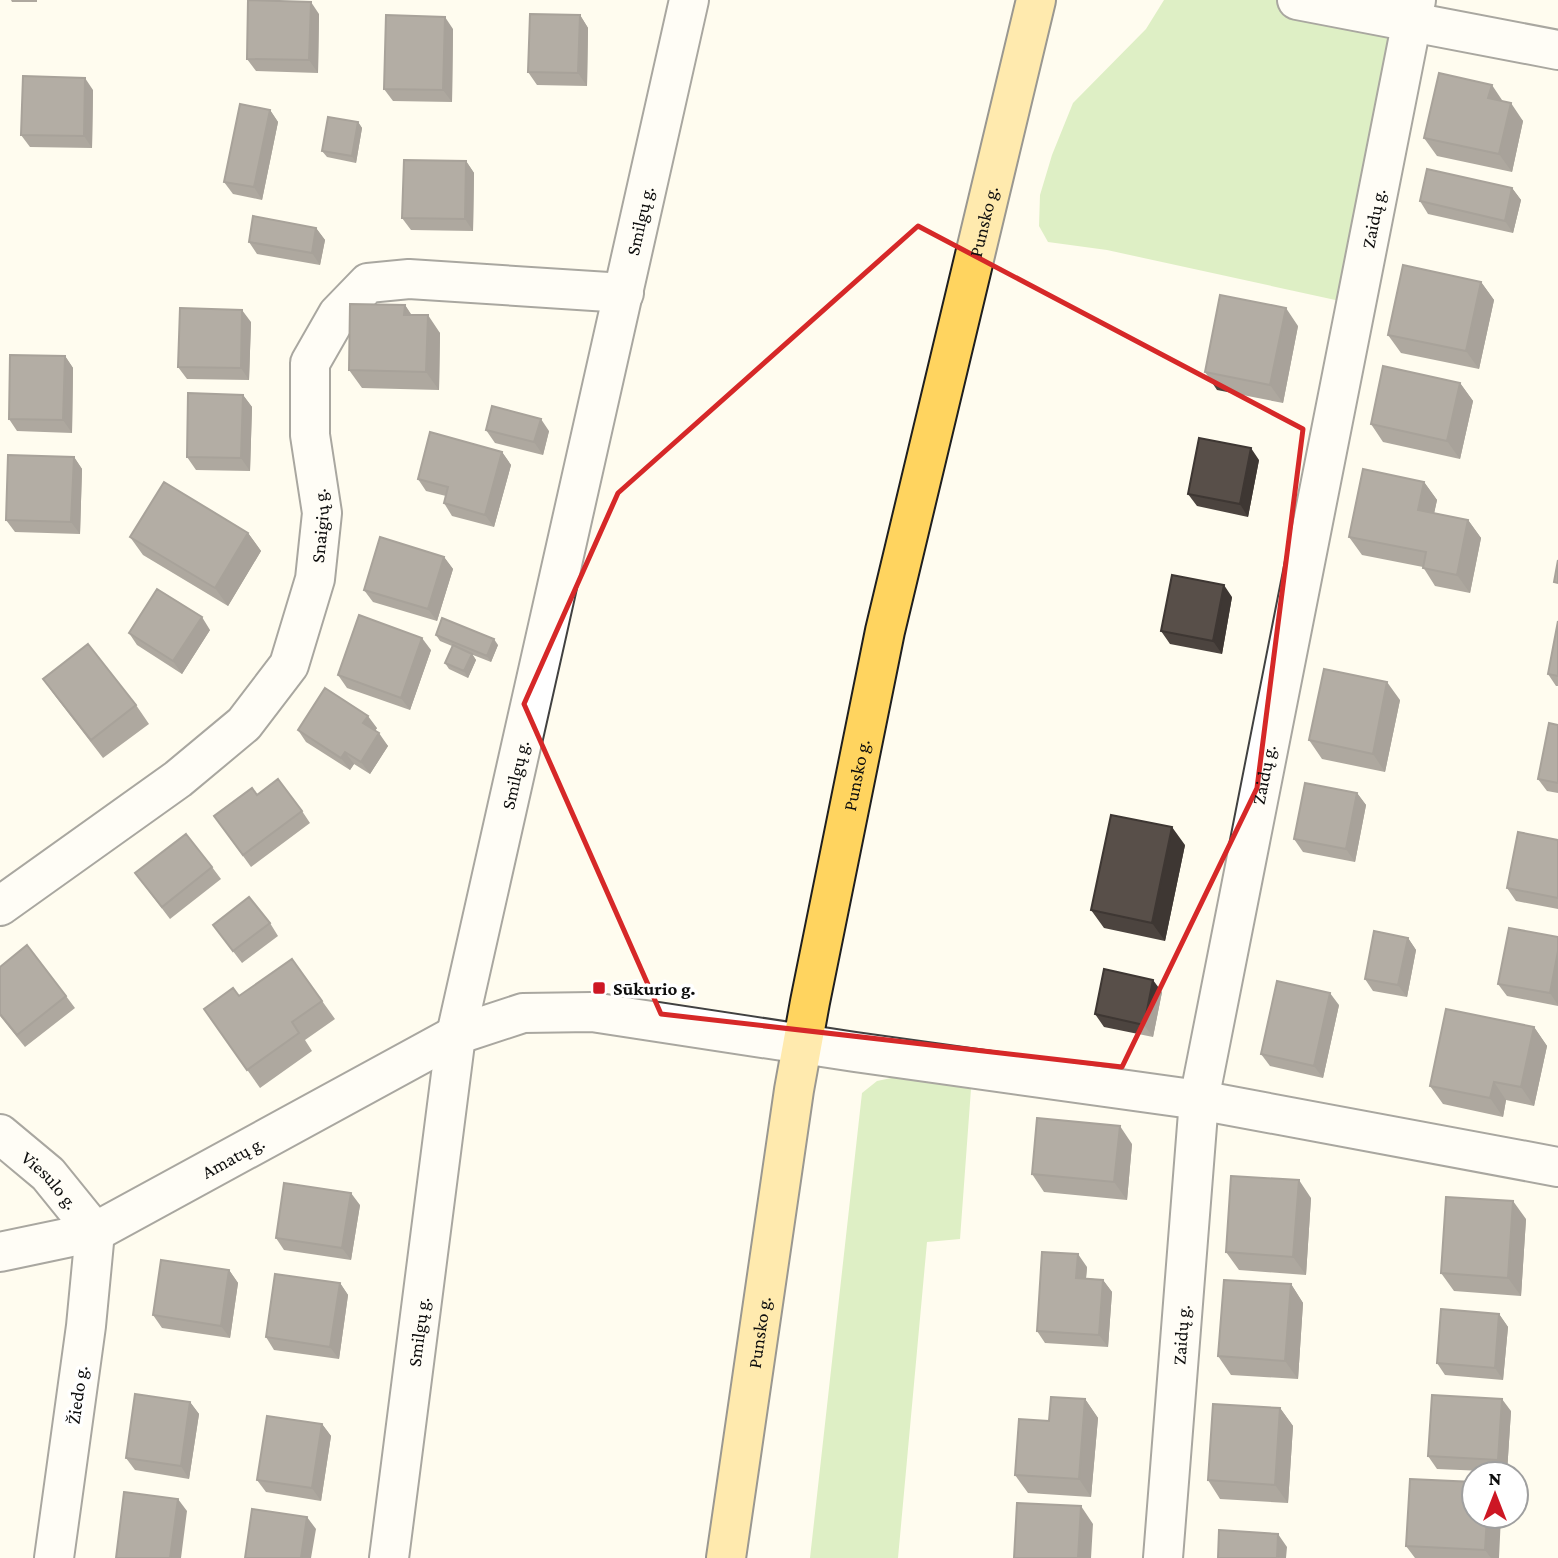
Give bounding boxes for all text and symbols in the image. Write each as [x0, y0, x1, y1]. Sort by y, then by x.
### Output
street label: Smilgų g. [621, 184, 657, 257]
street label: Punsko g. [964, 184, 1002, 259]
street label: Zaidų g. [1357, 187, 1389, 250]
street label: Snaigių g. [306, 488, 333, 564]
street label: Punsko g. [838, 737, 873, 813]
street label: Smilgų g. [497, 738, 533, 811]
street label: Zaidų g. [1247, 743, 1279, 806]
place label: Sūkurio g. [613, 978, 696, 999]
marker: Sūkurio g. [591, 980, 607, 996]
street label: Amatų g. [198, 1131, 268, 1182]
street label: Viesulo g. [18, 1146, 83, 1213]
street label: Punsko g. [743, 1295, 774, 1370]
street label: Smilgų g. [403, 1296, 433, 1368]
street label: Zaidų g. [1168, 1304, 1193, 1366]
street label: Žiedo g. [62, 1364, 92, 1426]
north arrow [1460, 1460, 1530, 1530]
text: N [1489, 1468, 1502, 1489]

